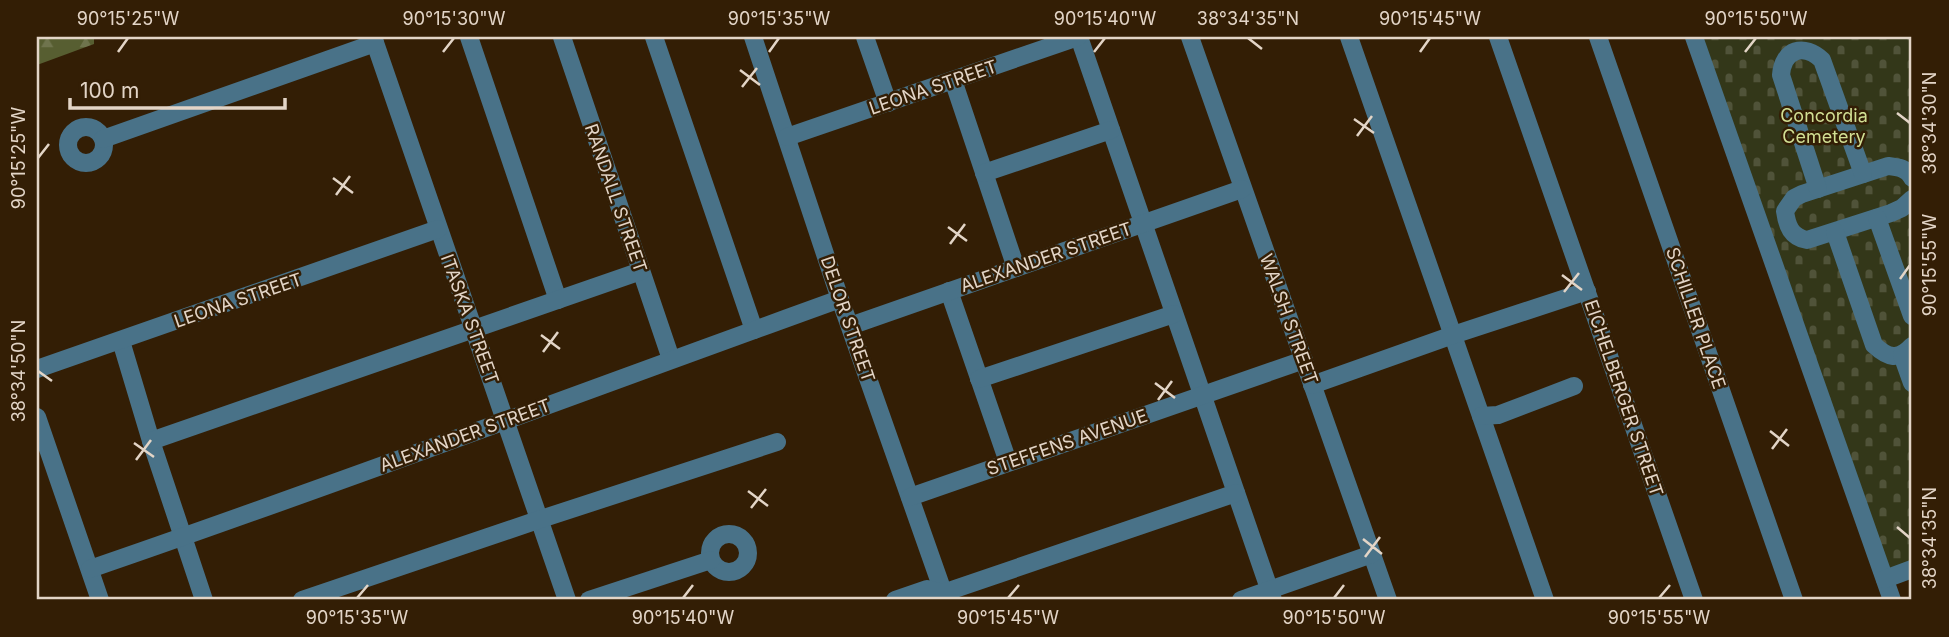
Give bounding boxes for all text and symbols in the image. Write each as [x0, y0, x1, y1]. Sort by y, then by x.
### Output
text: 90°15'25"W [77, 8, 179, 29]
text: 90°15'30"W [403, 8, 506, 29]
text: 90°15'35"W [728, 8, 831, 29]
text: 90°15'40"W [1054, 8, 1156, 29]
text: 38°34'35"N [1197, 8, 1299, 29]
text: 90°15'45"W [1379, 8, 1481, 29]
text: 90°15'50"W [1705, 8, 1808, 29]
street label: LEONA STREET [866, 55, 1000, 119]
scale bar [70, 66, 285, 110]
text: 38°34'30"N [1919, 72, 1940, 174]
text: 100 m [80, 78, 139, 103]
park label: Concordia Cemetery [1780, 105, 1868, 147]
text: 90°15'25"W [8, 107, 29, 209]
street label: RANDALL STREET [581, 121, 651, 275]
text: 90°15'55"W [1919, 214, 1940, 316]
street label: ALEXANDER STREET [957, 218, 1135, 296]
street label: SCHILLER PLACE [1662, 245, 1730, 391]
street label: ITASKA STREET [437, 251, 503, 387]
street label: WALSH STREET [1256, 251, 1322, 387]
street label: DELOR STREET [817, 253, 879, 385]
street label: LEONA STREET [171, 268, 305, 332]
street label: EICHELBERGER STREET [1580, 297, 1668, 499]
text: 38°34'50"N [8, 320, 29, 422]
street label: ALEXANDER STREET [377, 394, 553, 476]
street label: STEFFENS AVENUE [984, 405, 1150, 479]
text: 38°34'35"N [1919, 487, 1940, 589]
text: 90°15'35"W [306, 607, 409, 628]
text: 90°15'40"W [632, 607, 734, 628]
text: 90°15'45"W [957, 607, 1059, 628]
text: 90°15'50"W [1283, 607, 1386, 628]
text: 90°15'55"W [1608, 607, 1710, 628]

